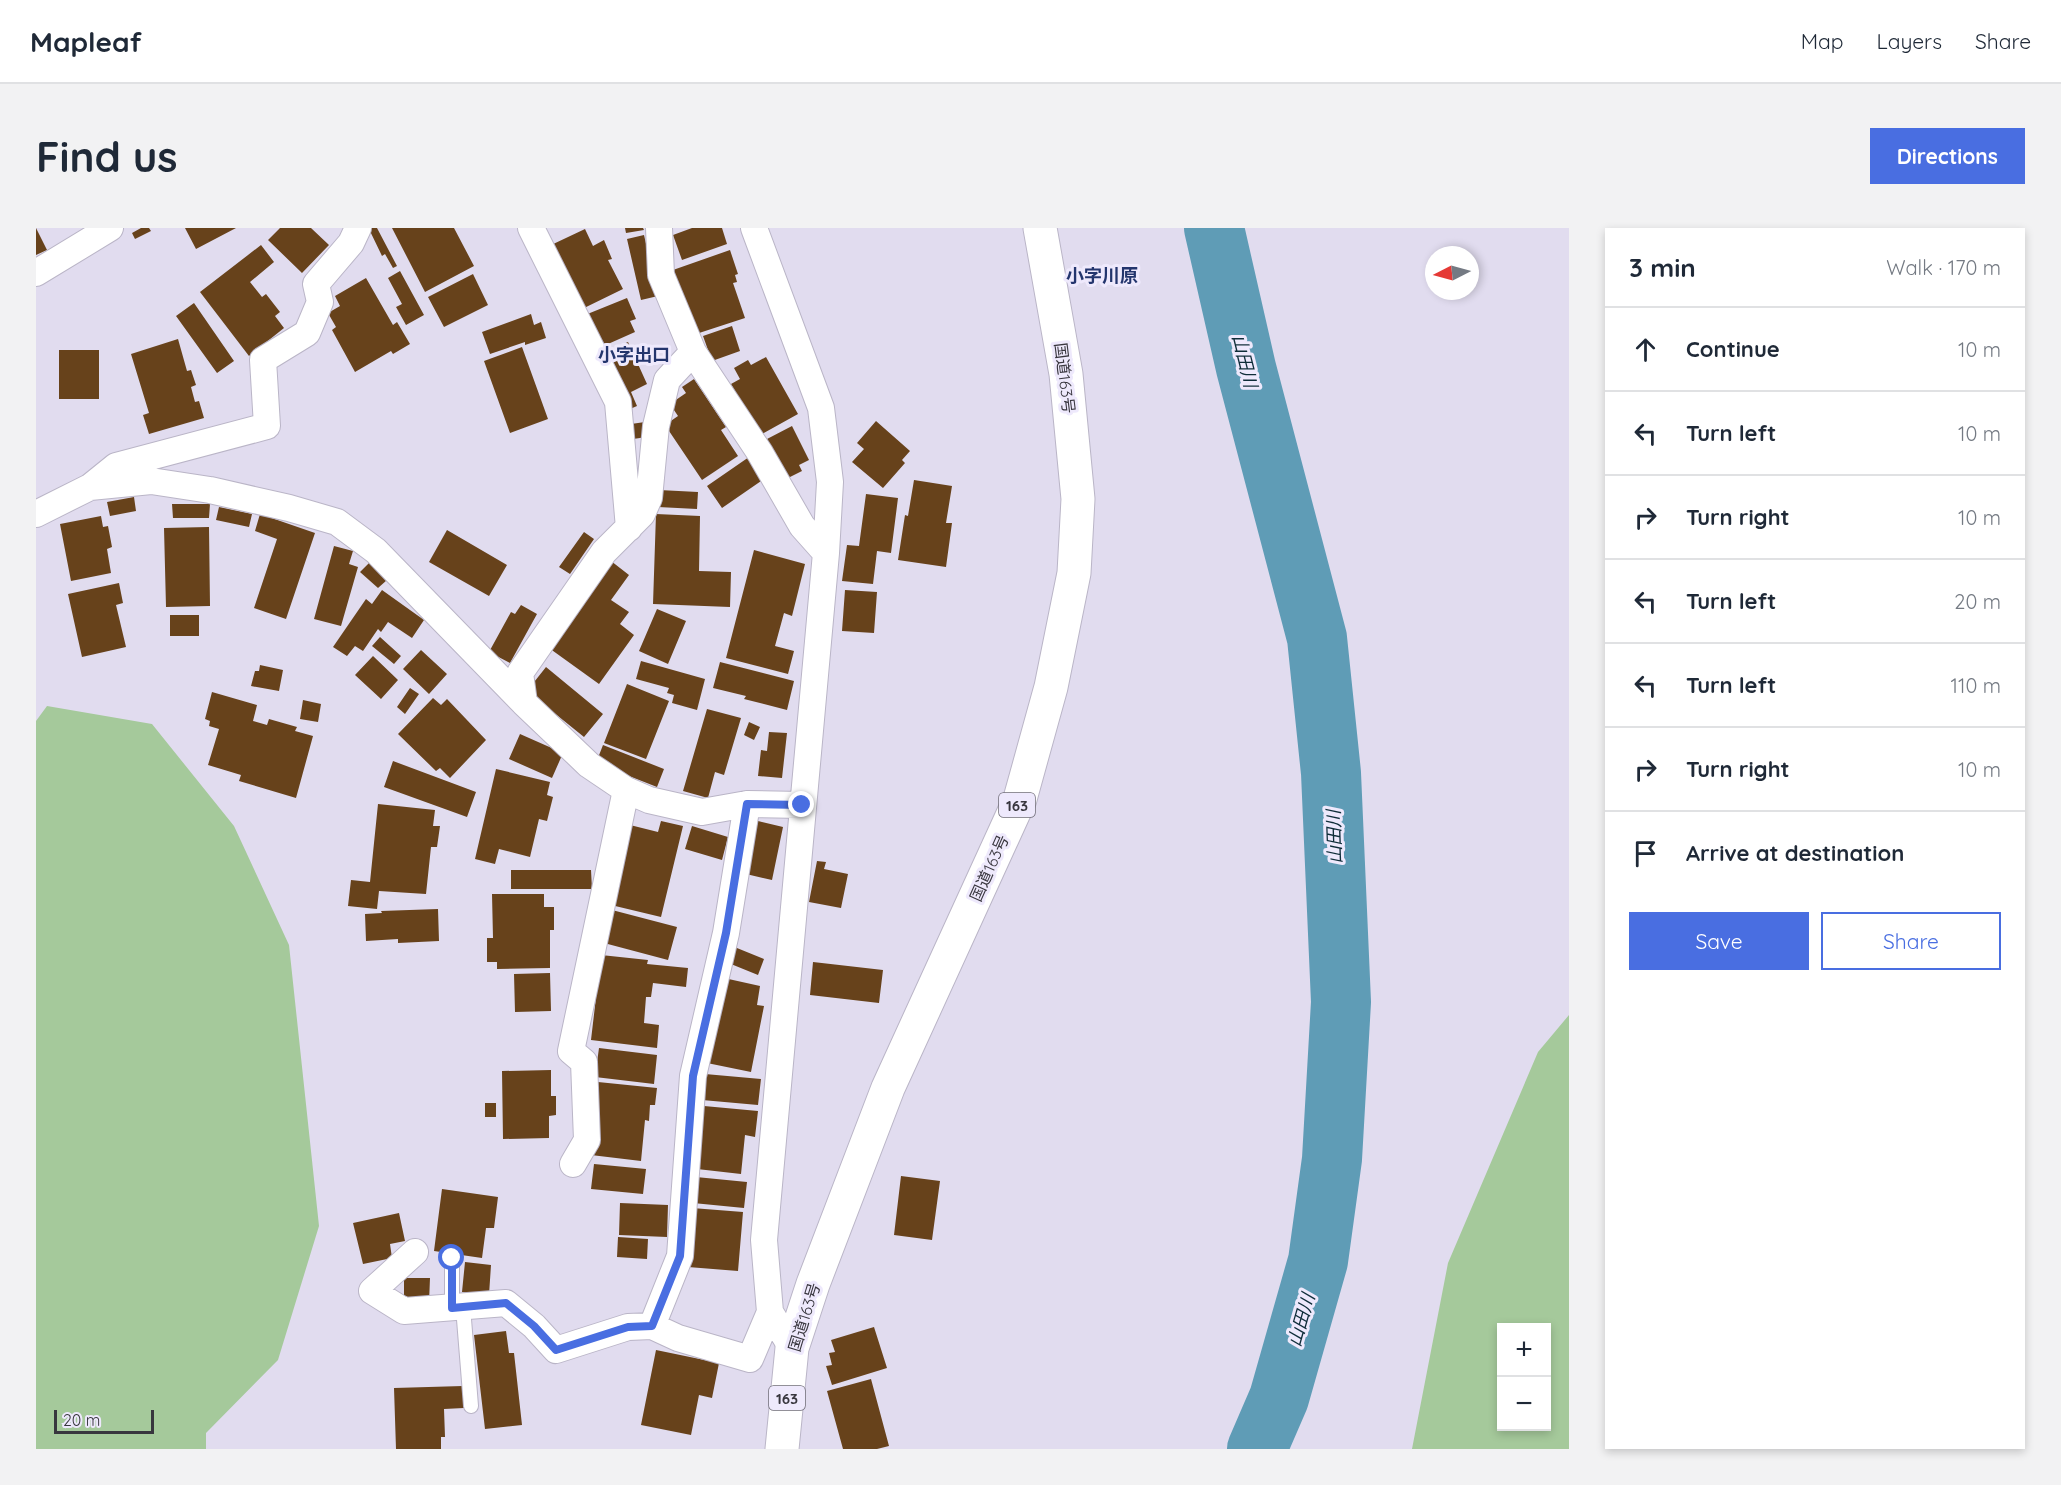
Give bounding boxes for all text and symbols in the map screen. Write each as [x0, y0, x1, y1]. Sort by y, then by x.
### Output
text: Mapleaf [30, 24, 142, 59]
text: Map [1801, 28, 1844, 54]
text: Layers [1877, 28, 1942, 54]
text: Share [1975, 28, 2031, 54]
button: Directions [1870, 128, 2025, 184]
text: Find us [36, 130, 178, 183]
north arrow [1425, 246, 1479, 300]
text: 3 min [1629, 251, 1696, 284]
text: Walk · 170 m [1886, 255, 2001, 280]
district label: 小字川原 [1066, 264, 1138, 287]
water label: 山田川 [1227, 332, 1263, 392]
icon: ahead [1629, 333, 1662, 366]
text: Continue [1686, 335, 1780, 363]
text: 10 m [1958, 337, 2001, 362]
street label: 国道163号 [1051, 342, 1079, 414]
district label: 小字出口 [598, 343, 670, 366]
icon: left [1629, 417, 1662, 450]
text: Turn left [1686, 419, 1776, 447]
text: 10 m [1958, 421, 2001, 446]
icon: right [1629, 501, 1662, 534]
text: Turn right [1686, 503, 1790, 531]
text: 10 m [1958, 505, 2001, 530]
icon: left [1629, 585, 1662, 618]
text: Turn left [1686, 587, 1776, 615]
text: 20 m [1954, 589, 2001, 614]
icon: left [1629, 669, 1662, 702]
text: Turn left [1686, 671, 1776, 699]
text: 110 m [1951, 673, 2001, 698]
icon: right [1629, 753, 1662, 786]
text: Turn right [1686, 755, 1790, 783]
text: 10 m [1958, 757, 2001, 782]
route end [788, 791, 814, 817]
road number: 163 [999, 793, 1035, 817]
water label: 山田川 [1321, 808, 1346, 864]
street label: 国道163号 [965, 832, 1013, 904]
icon: arrive [1629, 837, 1662, 870]
text: Arrive at destination [1686, 839, 1904, 867]
button: Save [1629, 912, 1809, 970]
button: Share [1821, 912, 2001, 970]
route start [438, 1244, 464, 1270]
street label: 国道163号 [784, 1280, 824, 1354]
water label: 山田川 [1283, 1289, 1320, 1349]
map controls [1497, 1323, 1551, 1431]
button: + [1497, 1323, 1551, 1377]
button: − [1497, 1377, 1551, 1431]
road number: 163 [769, 1386, 805, 1410]
scale bar [54, 1407, 154, 1434]
text: 20 m [63, 1410, 100, 1430]

